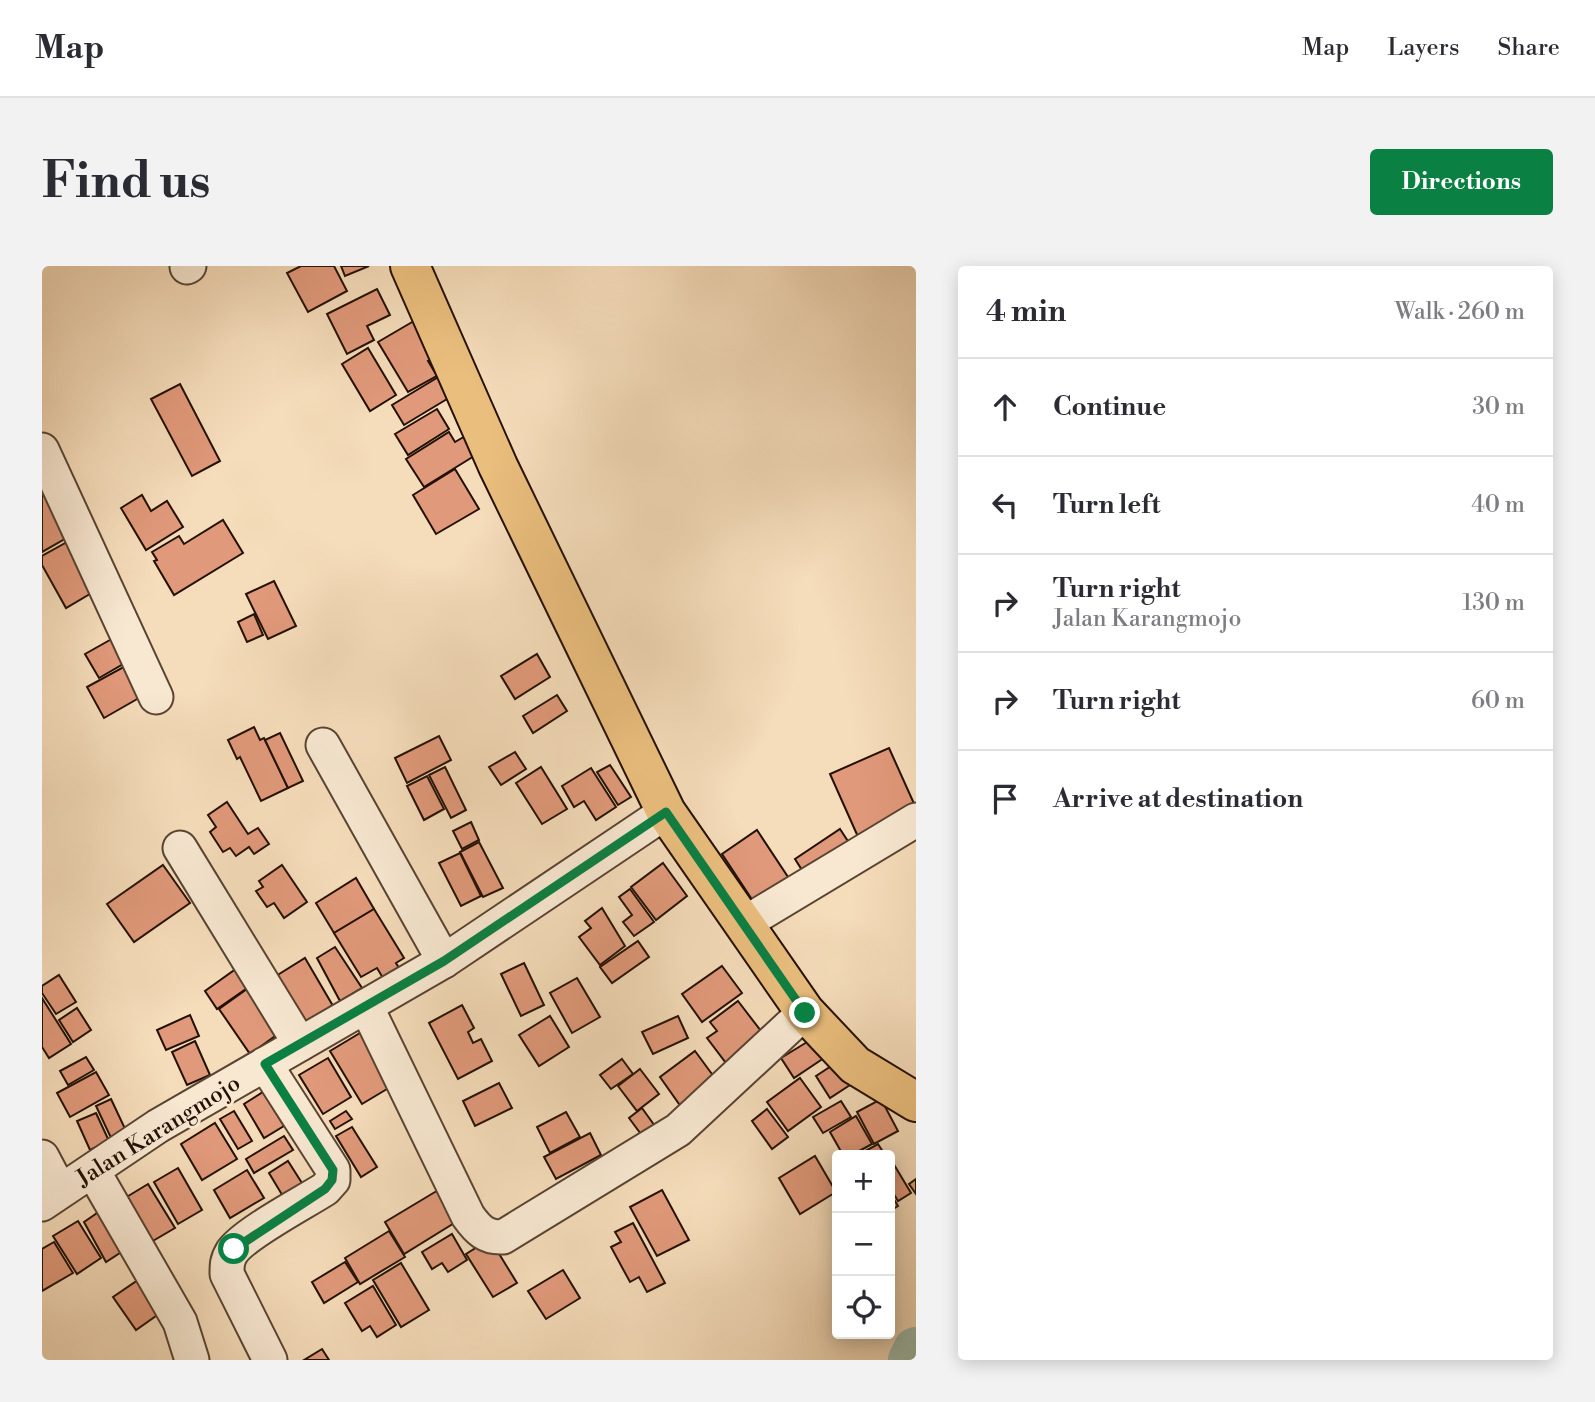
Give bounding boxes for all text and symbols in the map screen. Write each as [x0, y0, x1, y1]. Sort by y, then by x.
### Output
text: Map [35, 28, 104, 69]
text: Map [1302, 33, 1349, 63]
text: Layers [1387, 33, 1459, 63]
text: Share [1497, 33, 1560, 63]
button: Directions [1370, 149, 1553, 215]
text: Find us [42, 152, 211, 213]
text: 4 min [986, 293, 1066, 331]
text: Walk · 260 m [1395, 298, 1525, 326]
icon: ahead [986, 388, 1024, 426]
text: Continue [1053, 391, 1166, 423]
text: 30 m [1472, 393, 1525, 421]
icon: left [986, 486, 1024, 524]
text: Turn left [1053, 489, 1161, 521]
text: 40 m [1471, 491, 1525, 519]
text: Turn right [1053, 573, 1181, 605]
icon: right [986, 584, 1024, 622]
text: 130 m [1462, 589, 1525, 617]
text: Jalan Karangmojo [1053, 605, 1241, 633]
icon: right [986, 682, 1024, 720]
text: Turn right [1053, 685, 1181, 717]
text: 60 m [1471, 687, 1525, 715]
icon: arrive [986, 780, 1024, 818]
text: Arrive at destination [1053, 783, 1303, 815]
route end [789, 997, 820, 1028]
street label: Jalan Karangmojo [70, 1069, 246, 1193]
map controls [832, 1150, 895, 1339]
button: + [832, 1150, 895, 1213]
button: − [832, 1213, 895, 1276]
route start [218, 1233, 249, 1264]
button: locate [832, 1276, 895, 1339]

